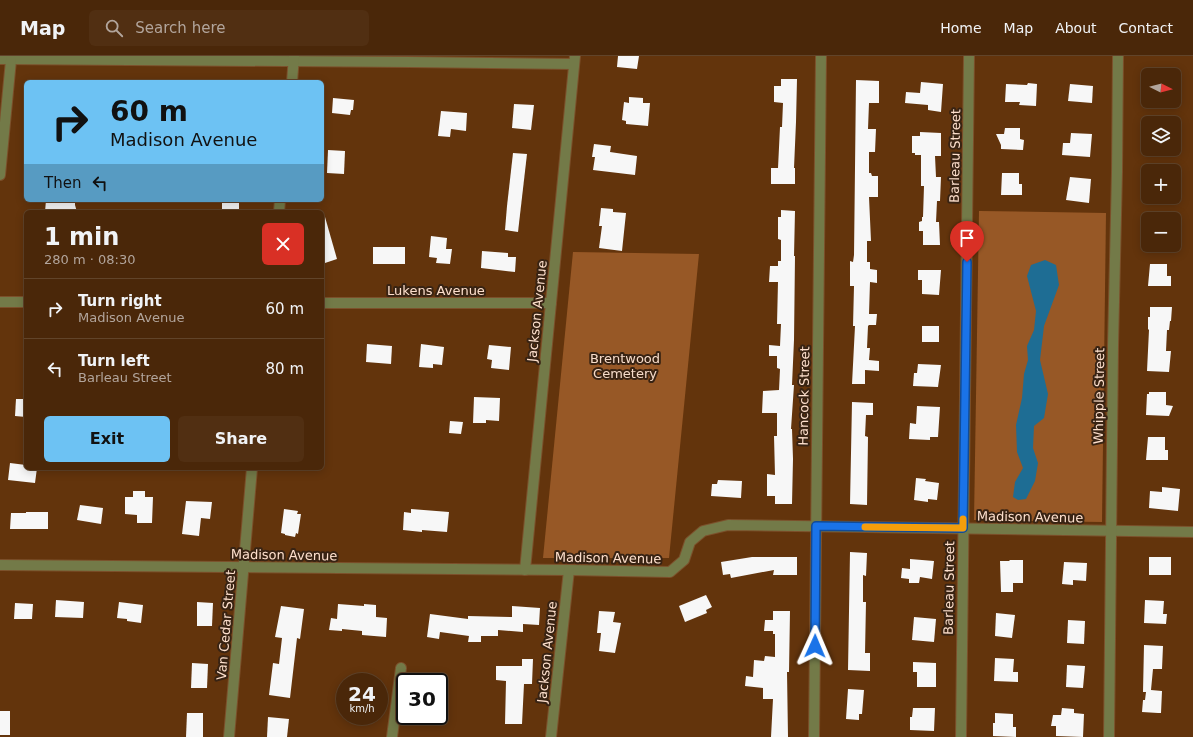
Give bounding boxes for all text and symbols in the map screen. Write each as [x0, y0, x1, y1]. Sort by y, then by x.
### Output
search box [89, 10, 369, 46]
text: Map [20, 17, 65, 39]
icon: search [103, 17, 125, 39]
text: Search here [135, 19, 225, 37]
text: Home [940, 20, 982, 36]
text: Map [1004, 20, 1033, 36]
text: About [1055, 20, 1097, 36]
text: Contact [1119, 20, 1173, 36]
north arrow [1141, 68, 1181, 108]
map controls [1141, 68, 1181, 252]
text: 60 m [110, 95, 188, 128]
icon: right [44, 96, 96, 148]
street label: Barleau Street [947, 109, 963, 203]
button: layers [1141, 116, 1181, 156]
text: Madison Avenue [110, 129, 257, 150]
button: + [1141, 164, 1181, 204]
icon: left [89, 172, 111, 194]
text: Then [44, 174, 81, 192]
button: − [1141, 212, 1181, 252]
pin [950, 221, 984, 262]
text: 1 min [44, 223, 119, 251]
button: close [262, 223, 304, 265]
icon: arrive [956, 227, 978, 249]
text: 280 m · 08:30 [44, 252, 135, 267]
street label: Jackson Avenue [524, 260, 550, 363]
street label: Lukens Avenue [387, 283, 485, 298]
text: Turn right [78, 292, 162, 310]
icon: right [44, 298, 66, 320]
text: 60 m [266, 300, 304, 318]
text: Madison Avenue [78, 310, 184, 325]
street label: Hancock Street [796, 346, 812, 446]
street label: Whipple Street [1091, 348, 1107, 444]
park label: Brentwood Cemetery [590, 351, 660, 381]
text: Turn left [78, 352, 150, 370]
icon: left [44, 358, 66, 380]
text: 80 m [266, 360, 304, 378]
text: Barleau Street [78, 370, 172, 385]
button: Exit [44, 416, 170, 462]
button: Share [178, 416, 304, 462]
street label: Madison Avenue [977, 509, 1083, 525]
street label: Barleau Street [941, 541, 957, 635]
street label: Madison Avenue [231, 547, 337, 563]
street label: Madison Avenue [555, 550, 661, 566]
street label: Van Cedar Street [214, 569, 238, 681]
street label: Jackson Avenue [534, 601, 560, 704]
position arrow [794, 625, 836, 667]
speed limit sign: 30 [396, 673, 448, 725]
text: 24 [348, 682, 376, 706]
text: km/h [349, 703, 375, 714]

